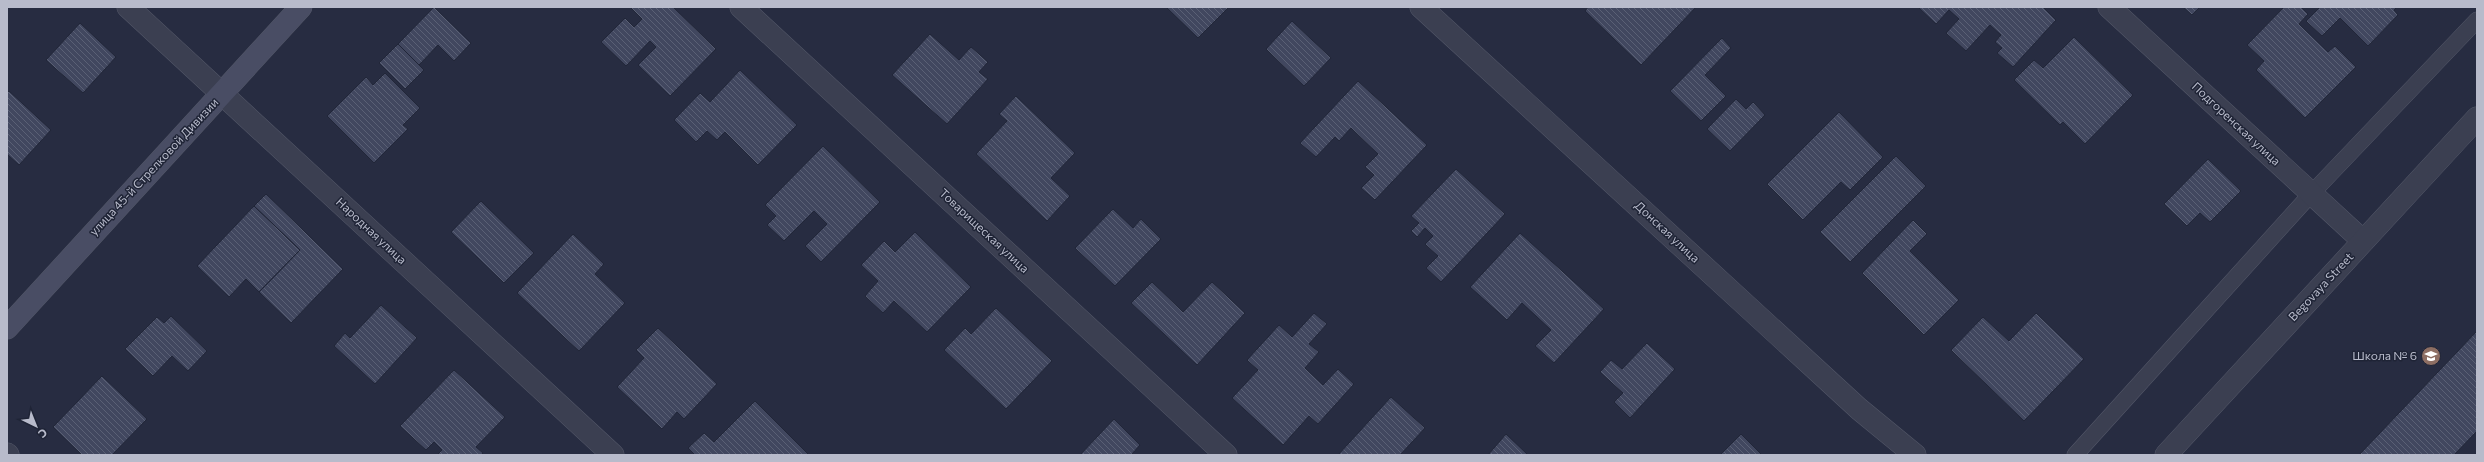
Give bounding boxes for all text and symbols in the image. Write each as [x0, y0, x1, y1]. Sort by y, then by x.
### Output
street label: Подгоренская улица [2190, 79, 2284, 168]
street label: улица 45-й Стрелковой Дивизии [86, 95, 221, 238]
street label: Товарищеская улица [937, 185, 1032, 275]
street label: Народная улица [334, 194, 410, 266]
street label: Донская улица [1632, 198, 1703, 265]
street label: Begovaya Street [2285, 249, 2356, 323]
school or university icon: Школа № 6 [2420, 345, 2442, 367]
place label: Школа № 6 [2352, 348, 2417, 362]
north arrow [16, 406, 56, 446]
text: С [36, 426, 50, 441]

